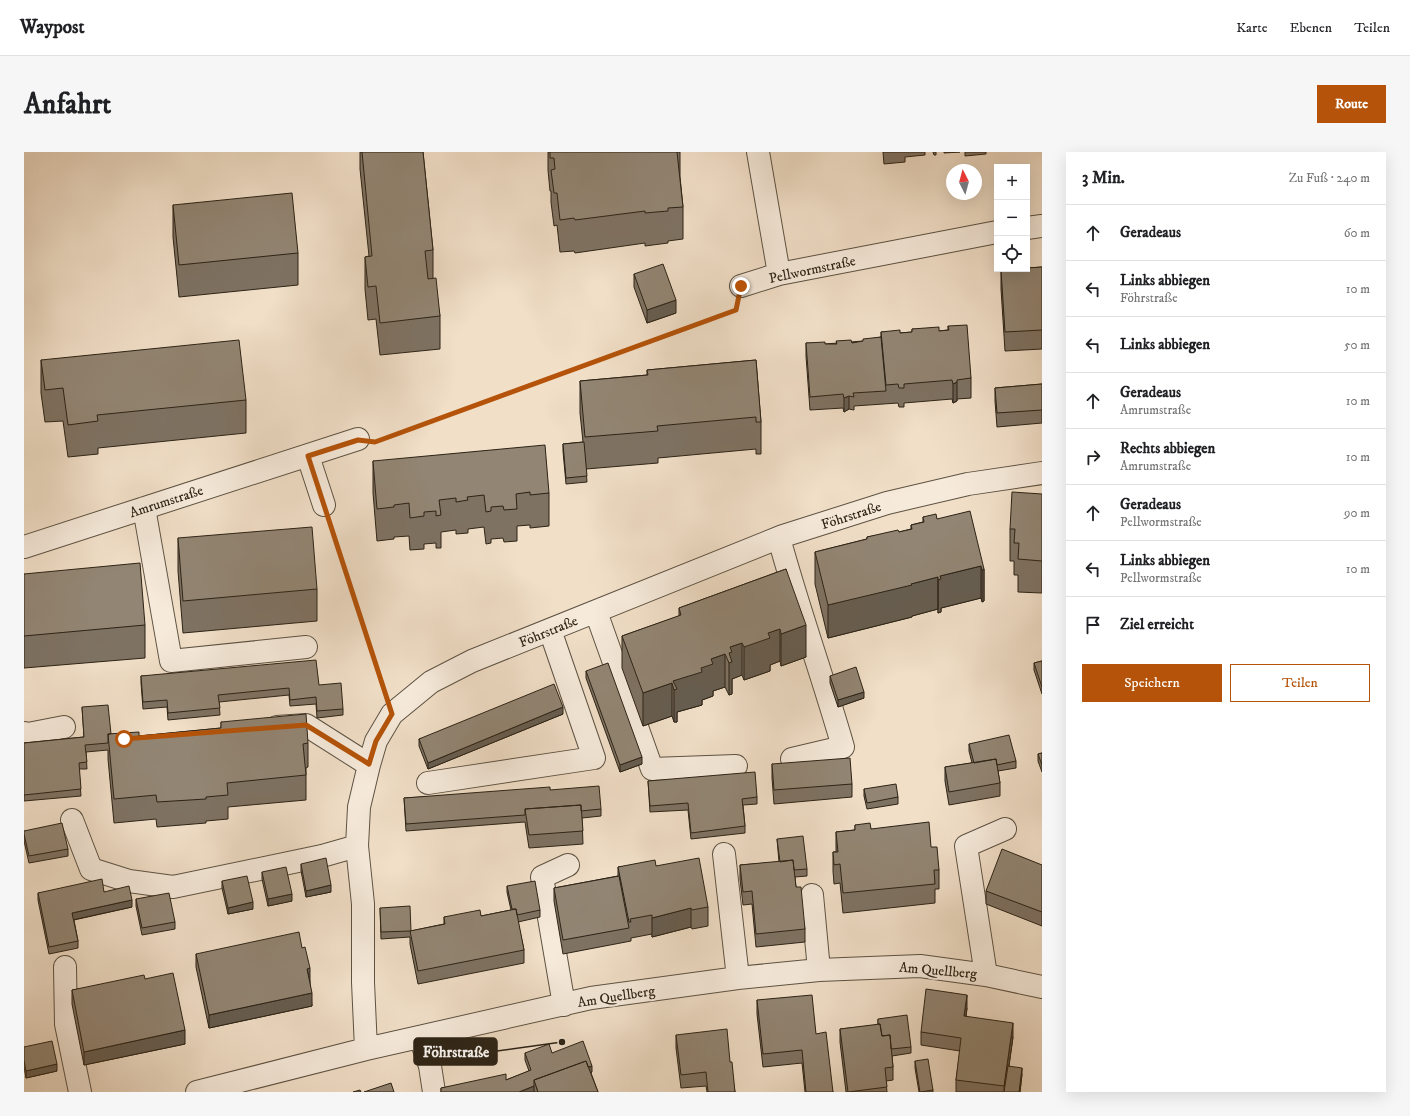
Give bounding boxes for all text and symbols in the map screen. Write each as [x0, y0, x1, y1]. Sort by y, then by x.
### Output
text: Waypost [20, 16, 84, 39]
text: Karte [1236, 19, 1267, 37]
text: Ebenen [1289, 19, 1332, 37]
text: Teilen [1354, 19, 1390, 37]
button: Route [1317, 85, 1386, 123]
text: Anfahrt [24, 87, 111, 122]
north arrow [946, 164, 982, 200]
map controls [994, 164, 1030, 272]
button: + [994, 164, 1030, 200]
text: 3 Min. [1082, 167, 1125, 189]
text: Zu Fuß · 240 m [1289, 170, 1370, 186]
button: − [994, 200, 1030, 236]
icon: ahead [1082, 222, 1104, 244]
text: Geradeaus [1120, 223, 1181, 242]
text: 60 m [1344, 225, 1370, 241]
button: locate [994, 236, 1030, 272]
street label: Pellwormstraße [767, 252, 857, 288]
text: Links abbiegen [1120, 271, 1210, 290]
route end [732, 277, 750, 295]
icon: left [1082, 278, 1104, 300]
text: 10 m [1346, 281, 1370, 297]
text: Föhrstraße [1120, 290, 1178, 306]
icon: left [1082, 334, 1104, 356]
text: Links abbiegen [1120, 335, 1210, 354]
text: 50 m [1344, 337, 1370, 353]
text: Geradeaus [1120, 383, 1181, 402]
icon: ahead [1082, 390, 1104, 412]
text: 10 m [1346, 393, 1370, 409]
text: Amrumstraße [1120, 402, 1191, 418]
text: Rechts abbiegen [1120, 439, 1215, 458]
icon: right [1082, 446, 1104, 468]
text: 10 m [1346, 449, 1370, 465]
text: Amrumstraße [1120, 458, 1191, 474]
street label: Amrumstraße [127, 482, 206, 522]
text: Geradeaus [1120, 495, 1181, 514]
street label: Föhrstraße [819, 498, 884, 534]
icon: ahead [1082, 502, 1104, 524]
text: 90 m [1344, 505, 1370, 521]
text: Pellwormstraße [1120, 514, 1202, 530]
text: Links abbiegen [1120, 551, 1210, 570]
icon: left [1082, 558, 1104, 580]
text: 10 m [1346, 561, 1370, 577]
text: Pellwormstraße [1120, 570, 1202, 586]
street label: Föhrstraße [516, 612, 581, 652]
icon: arrive [1082, 614, 1104, 636]
text: Ziel erreicht [1120, 615, 1194, 634]
button: Speichern [1082, 664, 1222, 702]
button: Teilen [1230, 664, 1370, 702]
route start [115, 730, 133, 748]
street label: Am Quellberg [898, 959, 978, 983]
street label: Am Quellberg [576, 982, 656, 1012]
callout: Föhrstraße [414, 1038, 497, 1065]
text: Föhrstraße [423, 1043, 490, 1062]

